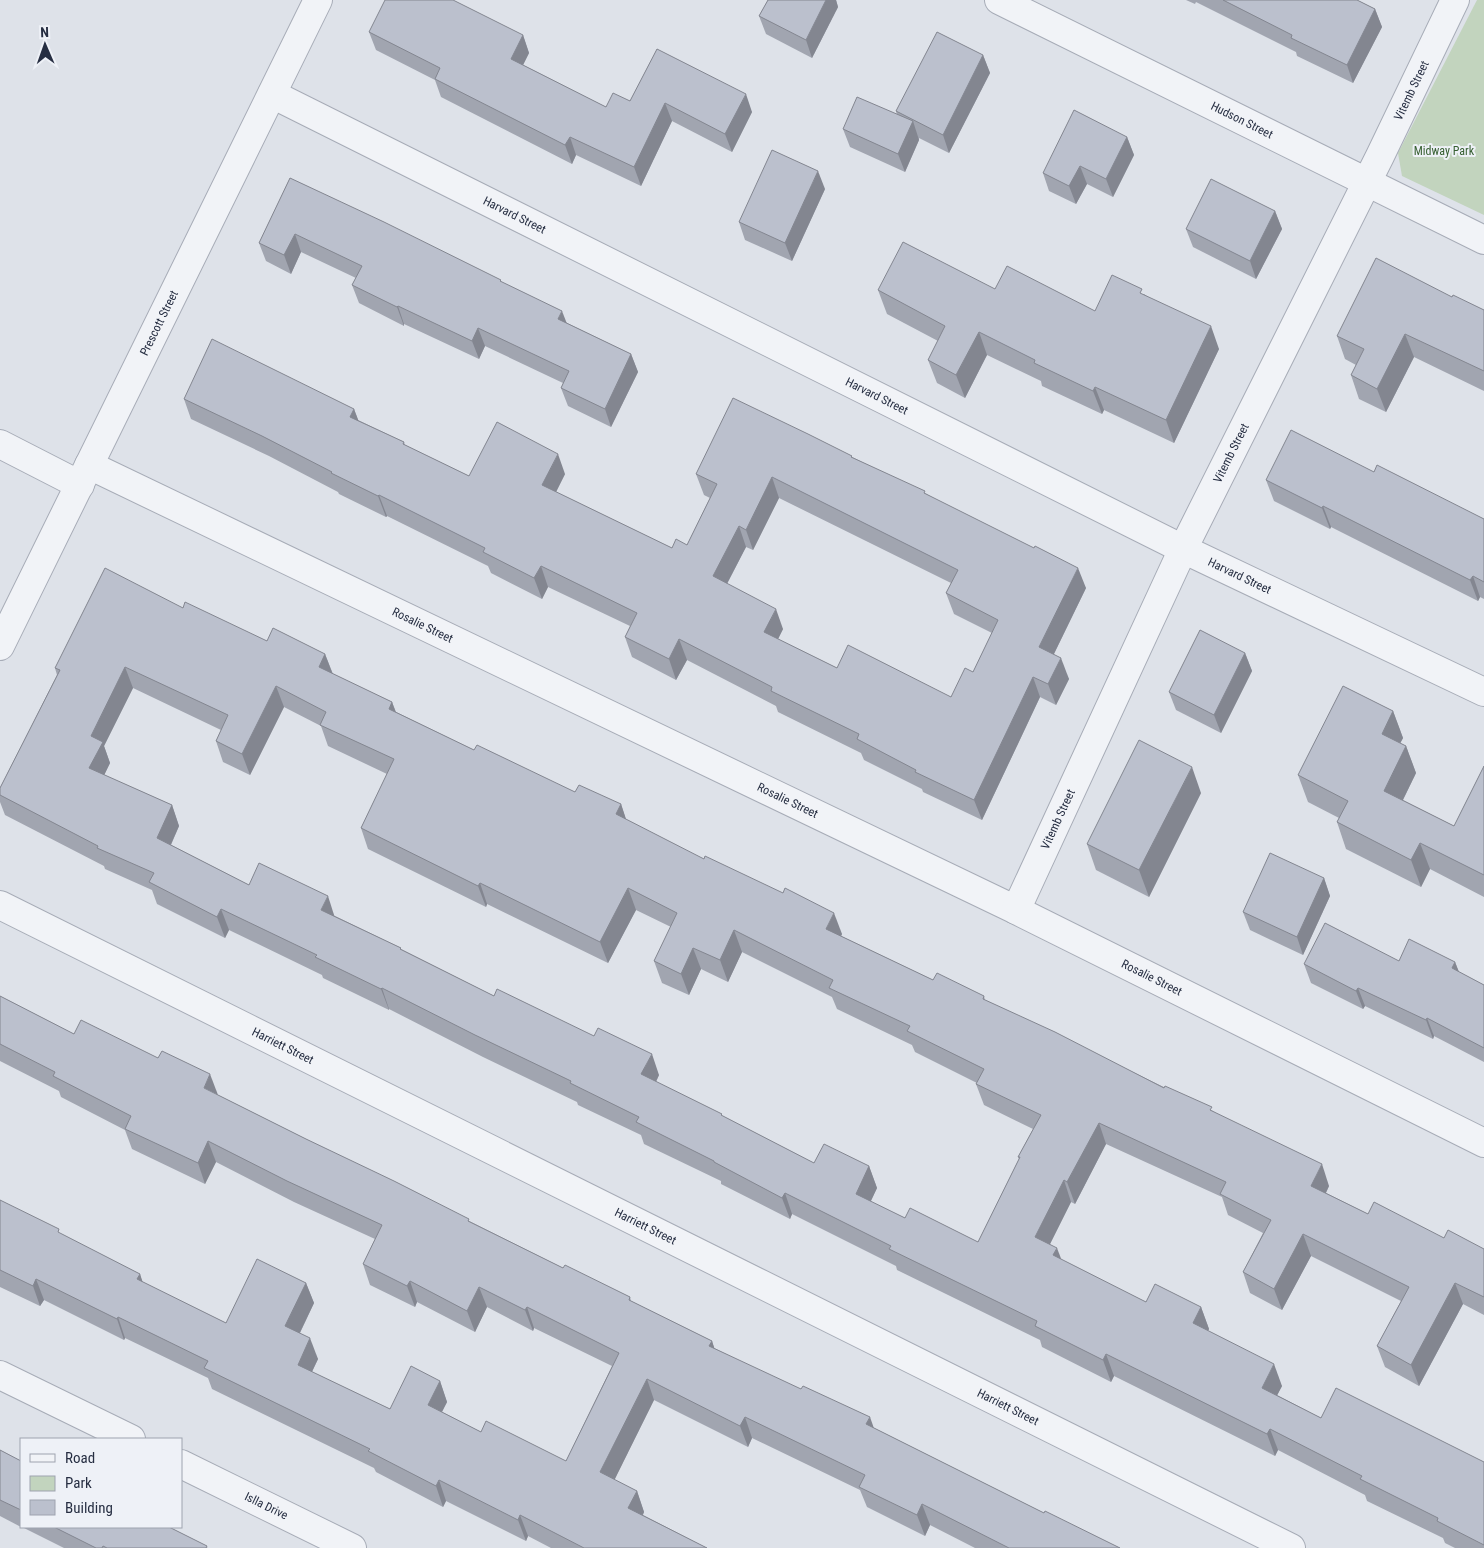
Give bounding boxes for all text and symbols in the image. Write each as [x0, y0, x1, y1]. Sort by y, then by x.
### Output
north arrow [20, 20, 70, 70]
text: N [40, 24, 49, 40]
street label: Vitemb Street [1391, 58, 1432, 123]
street label: Hudson Street [1209, 99, 1276, 142]
park label: Midway Park [1414, 144, 1475, 158]
street label: Harvard Street [481, 194, 548, 237]
street label: Prescott Street [137, 288, 181, 358]
street label: Harvard Street [843, 375, 911, 418]
street label: Vitemb Street [1210, 421, 1252, 485]
street label: Harvard Street [1206, 555, 1274, 597]
street label: Rosalie Street [390, 605, 456, 646]
street label: Rosalie Street [755, 780, 821, 821]
street label: Vitemb Street [1038, 787, 1078, 851]
street label: Rosalie Street [1119, 957, 1185, 999]
street label: Harriett Street [250, 1025, 316, 1067]
street label: Harriett Street [612, 1205, 679, 1248]
street label: Harriett Street [975, 1386, 1041, 1428]
legend [20, 1438, 182, 1528]
text: Road [65, 1449, 95, 1467]
text: Park [65, 1474, 92, 1492]
street label: Islla Drive [242, 1489, 291, 1523]
text: Building [65, 1499, 113, 1517]

